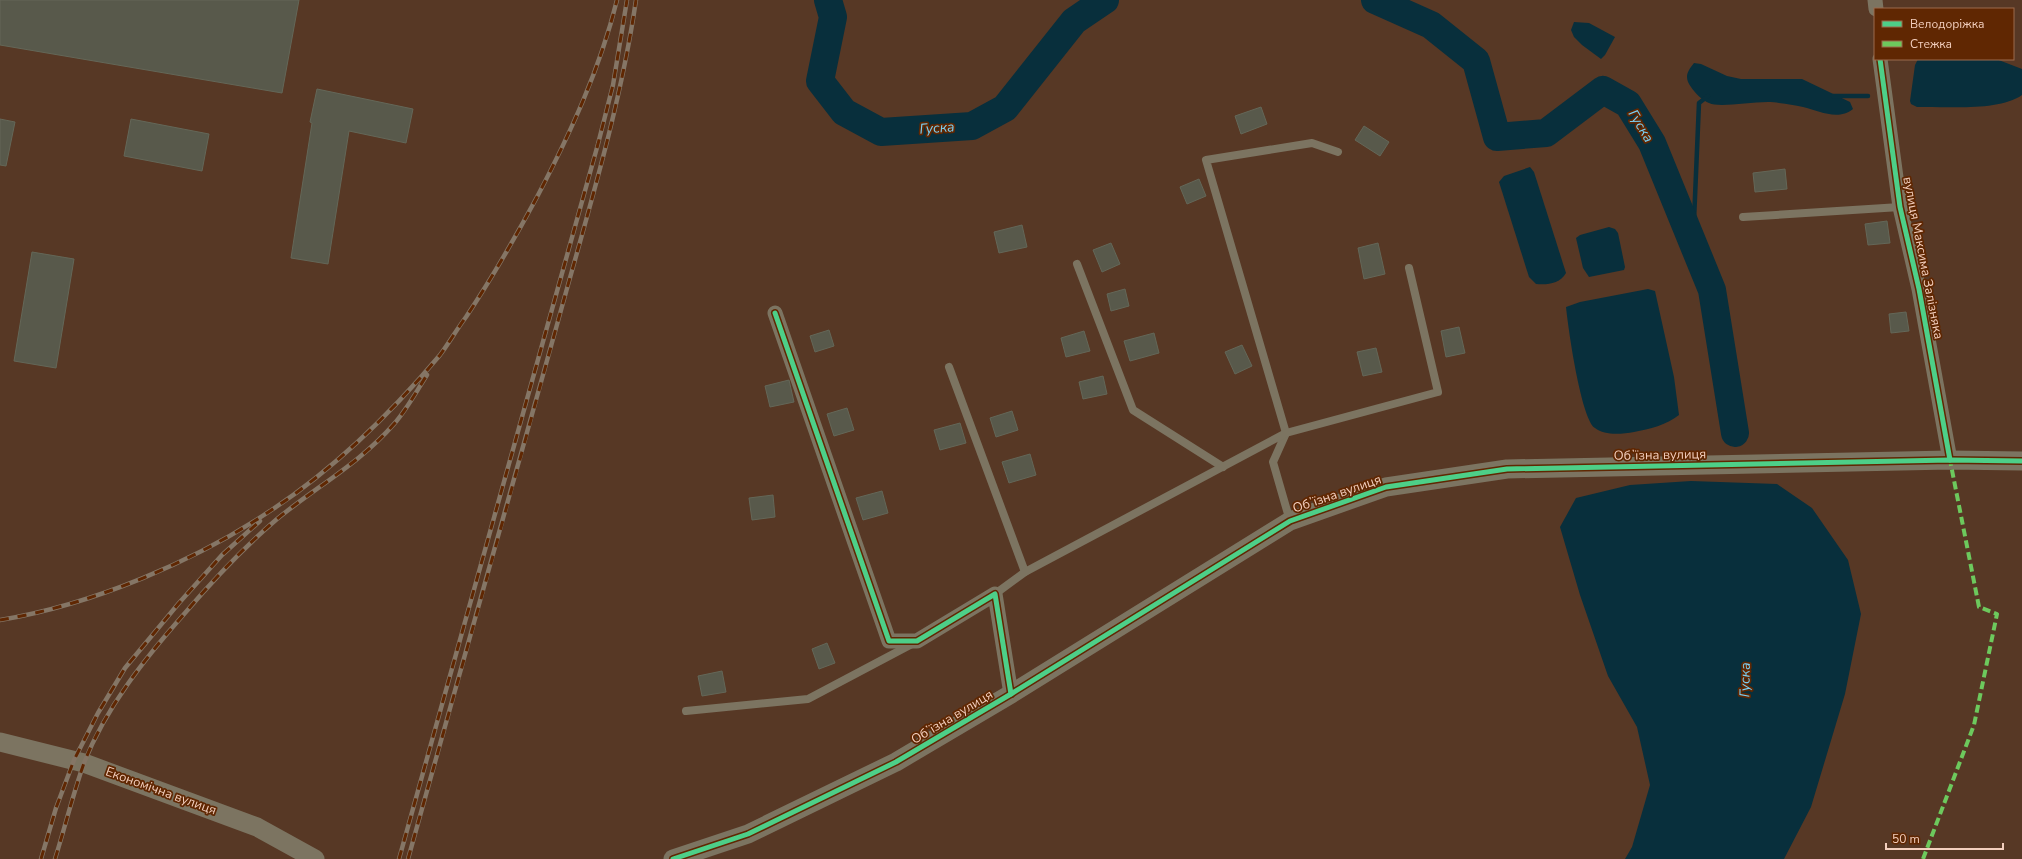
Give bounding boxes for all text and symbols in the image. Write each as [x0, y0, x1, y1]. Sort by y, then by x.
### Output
legend [1874, 8, 2014, 60]
text: Велодоріжка [1910, 16, 1984, 32]
text: Стежка [1910, 36, 1952, 52]
water label: Гуска [1624, 106, 1658, 146]
water label: Гуска [919, 117, 955, 139]
street label: вулиця Максима Залізняка [1898, 175, 1948, 341]
street label: Обʼїзна вулиця [1614, 445, 1706, 465]
street label: Обʼїзна вулиця [1290, 470, 1384, 518]
water label: Гуска [1735, 662, 1755, 698]
street label: Обʼїзна вулиця [908, 685, 996, 749]
street label: Економічна вулиця [103, 763, 219, 819]
scale bar [1886, 825, 2003, 851]
text: 50 m [1892, 831, 1920, 847]

